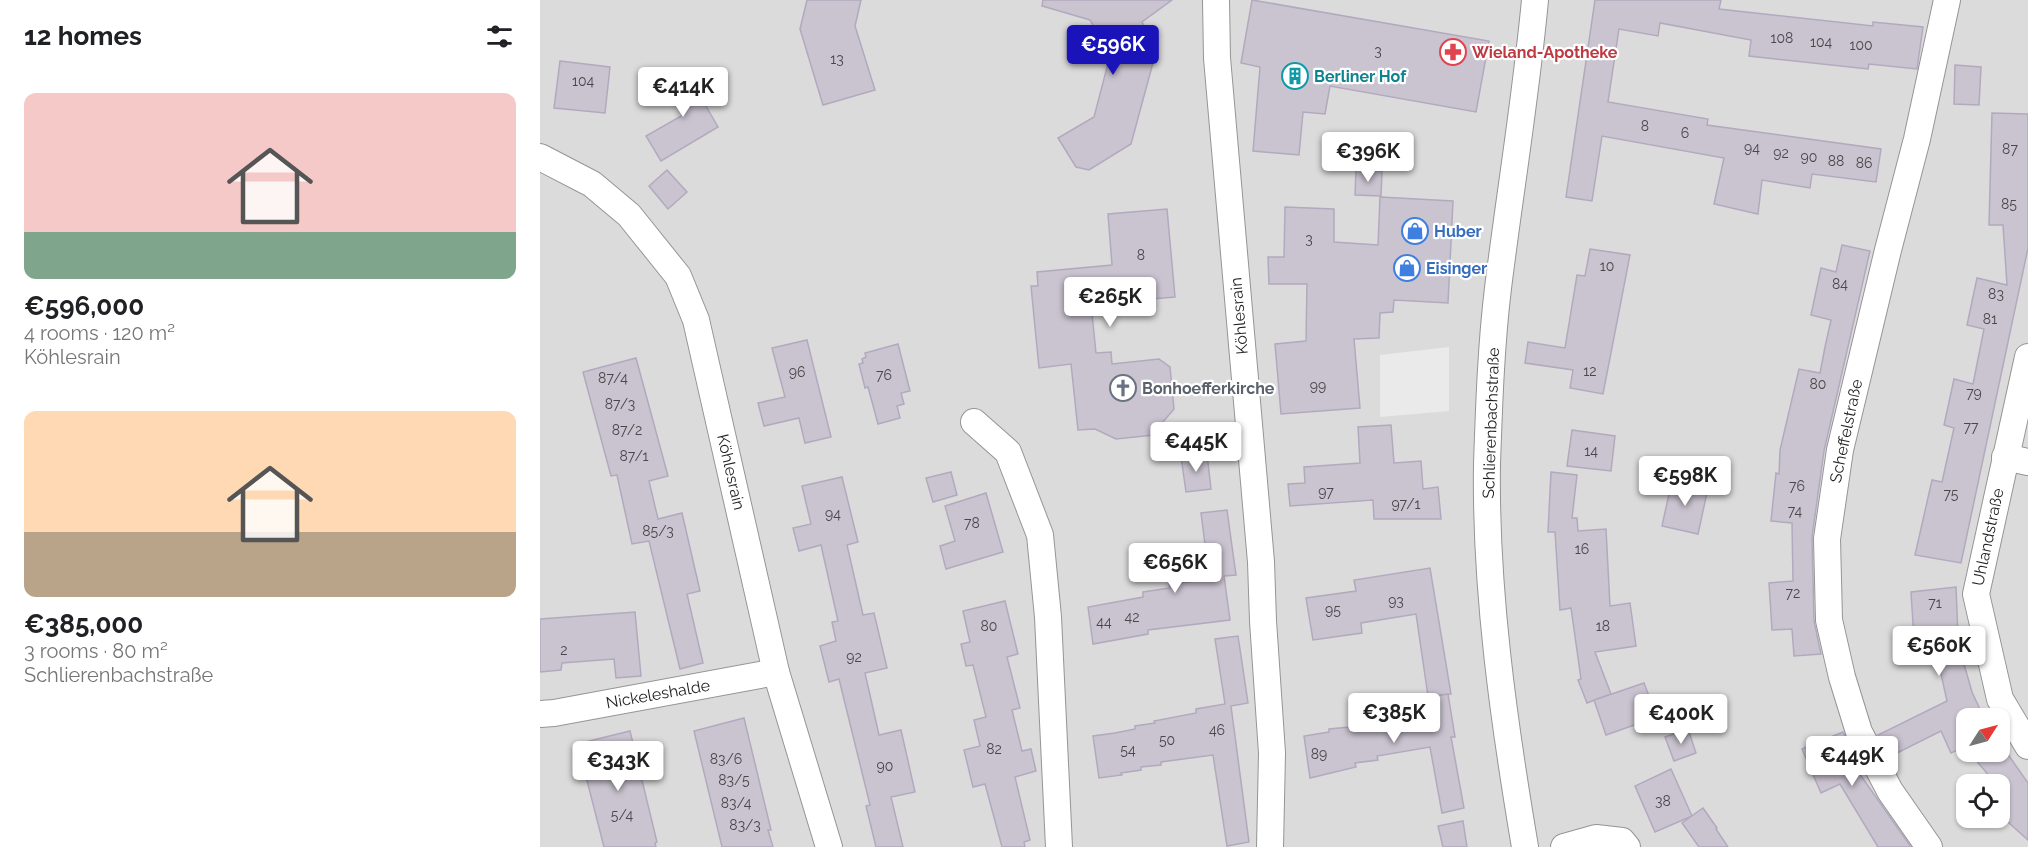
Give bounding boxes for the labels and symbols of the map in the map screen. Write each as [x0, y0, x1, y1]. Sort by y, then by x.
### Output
pin: €596K [1071, 25, 1155, 76]
house number: 108 [1771, 30, 1793, 46]
house number: 104 [1810, 34, 1832, 50]
pharmacy icon: Wieland-Apotheke [1438, 37, 1468, 67]
house number: 100 [1849, 37, 1873, 53]
house number: 3 [1374, 43, 1382, 59]
place label: Wieland-Apotheke [1472, 43, 1618, 62]
house number: 13 [830, 51, 844, 67]
building icon: Berliner Hof [1280, 61, 1310, 91]
pin: €414K [641, 67, 725, 118]
place label: Berliner Hof [1314, 67, 1407, 86]
house number: 104 [572, 73, 594, 89]
house number: 8 [1641, 118, 1649, 134]
house number: 6 [1681, 125, 1689, 141]
pin: €396K [1326, 132, 1410, 183]
house number: 94 [1744, 140, 1760, 156]
house number: 87 [2002, 141, 2018, 157]
house number: 92 [1773, 145, 1789, 161]
house number: 90 [1801, 149, 1817, 165]
house number: 88 [1828, 153, 1844, 169]
house number: 86 [1856, 155, 1872, 171]
house number: 85 [2001, 196, 2017, 212]
shop icon: Huber [1400, 216, 1430, 246]
place label: Huber [1434, 222, 1482, 241]
house number: 3 [1305, 231, 1313, 247]
house number: 8 [1137, 247, 1145, 263]
shop icon: Eisinger [1392, 253, 1422, 283]
house number: 10 [1600, 258, 1614, 274]
place label: Eisinger [1426, 259, 1487, 278]
house number: 84 [1832, 276, 1848, 292]
pin: €265K [1068, 277, 1152, 328]
street label: Köhlesrain [1226, 277, 1252, 355]
house number: 83 [1988, 286, 2004, 302]
house number: 81 [1983, 311, 1997, 327]
street label: Schlierenbachstraße [1479, 347, 1503, 499]
house number: 12 [1583, 363, 1597, 379]
house number: 96 [789, 364, 805, 380]
house number: 76 [876, 367, 892, 383]
house number: 87/4 [598, 370, 628, 386]
church icon: Bonhoefferkirche [1108, 373, 1138, 403]
house number: 80 [1810, 376, 1826, 392]
street label: Scheffelstraße [1826, 377, 1866, 485]
house number: 99 [1310, 378, 1326, 394]
place label: Bonhoefferkirche [1142, 379, 1275, 398]
house number: 79 [1966, 385, 1982, 401]
house number: 87/3 [605, 396, 635, 412]
house number: 77 [1964, 419, 1979, 435]
house number: 87/2 [612, 422, 642, 438]
pin: €445K [1154, 422, 1238, 473]
street label: Köhlesrain [713, 432, 749, 512]
house number: 14 [1584, 443, 1598, 459]
house number: 87/1 [619, 448, 649, 464]
pin: €598K [1643, 456, 1727, 507]
house number: 76 [1789, 478, 1805, 494]
house number: 97 [1318, 484, 1334, 500]
house number: 75 [1944, 486, 1959, 502]
street label: Uhlandstraße [1968, 486, 2008, 588]
house number: 97/1 [1392, 496, 1420, 512]
house number: 74 [1788, 503, 1803, 519]
house number: 94 [825, 506, 841, 522]
house number: 78 [964, 515, 980, 531]
house number: 85/3 [642, 523, 674, 539]
house number: 16 [1575, 541, 1589, 557]
pin: €656K [1133, 543, 1217, 594]
house number: 72 [1786, 585, 1800, 601]
house number: 93 [1388, 593, 1404, 609]
house number: 71 [1928, 595, 1942, 611]
house number: 95 [1325, 602, 1341, 618]
house number: 42 [1125, 609, 1139, 625]
house number: 44 [1096, 614, 1112, 630]
house number: 80 [981, 618, 997, 634]
house number: 18 [1596, 618, 1610, 634]
pin: €560K [1897, 626, 1981, 677]
house number: 2 [560, 642, 568, 658]
house number: 92 [846, 649, 862, 665]
street label: Nickeleshalde [605, 676, 711, 712]
pin: €385K [1352, 693, 1436, 744]
pin: €400K [1639, 694, 1723, 745]
north arrow [1956, 708, 2010, 762]
house number: 46 [1209, 722, 1225, 738]
house number: 50 [1159, 732, 1175, 748]
pin: €449K [1810, 736, 1894, 787]
pin: €343K [576, 741, 660, 792]
house number: 82 [986, 741, 1002, 757]
house number: 54 [1120, 742, 1136, 758]
house number: 89 [1311, 746, 1327, 762]
house number: 83/6 [710, 751, 742, 767]
house number: 90 [877, 758, 893, 774]
house number: 83/5 [718, 772, 750, 788]
house number: 38 [1655, 793, 1671, 809]
house number: 83/4 [721, 795, 752, 811]
house number: 5/4 [611, 807, 634, 823]
house number: 83/3 [729, 817, 761, 833]

